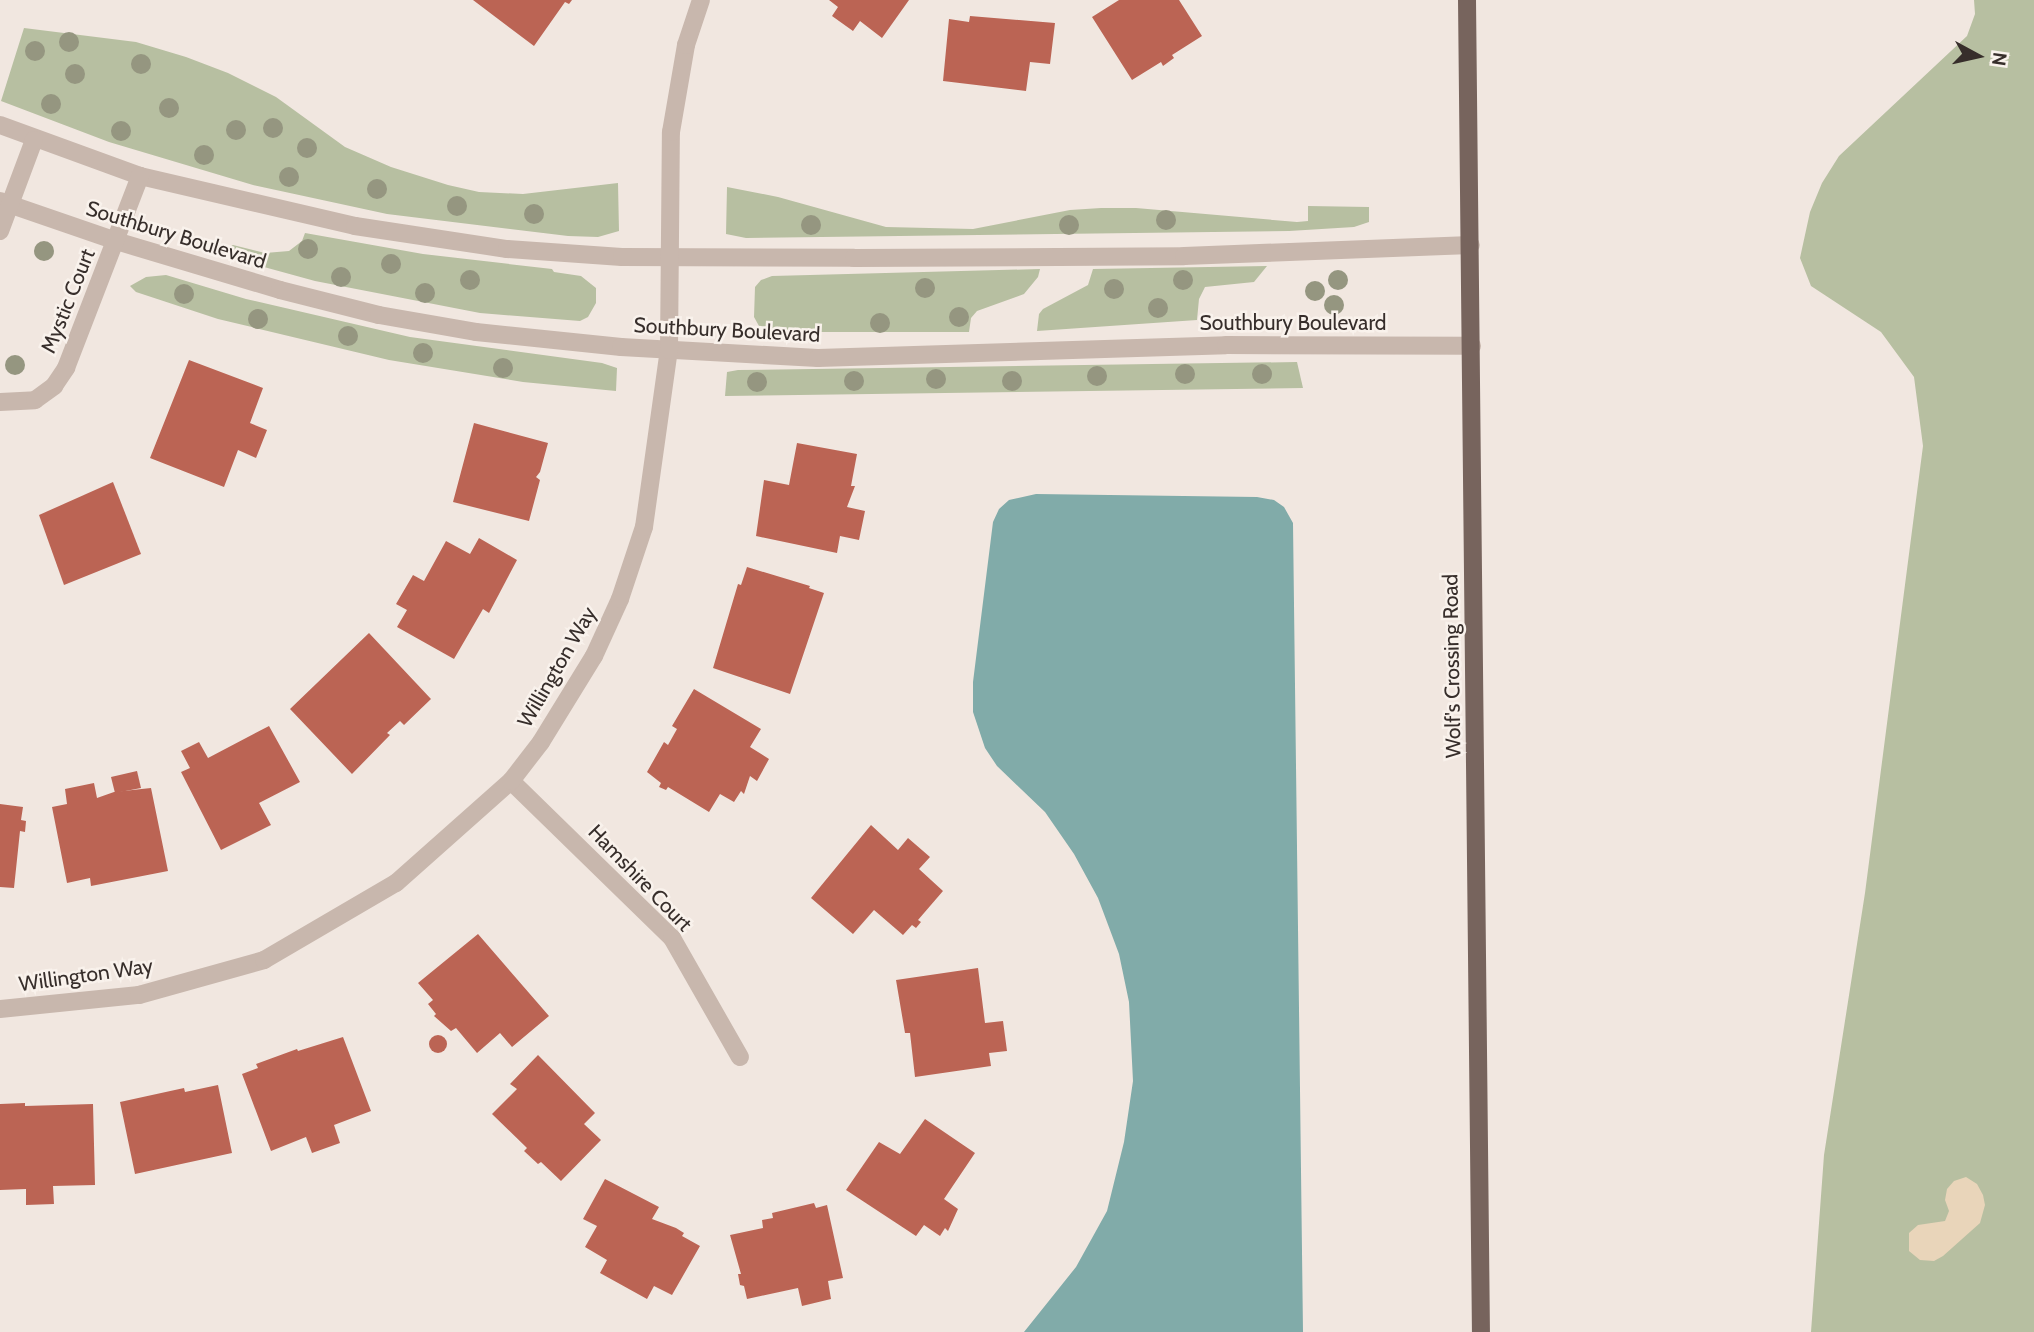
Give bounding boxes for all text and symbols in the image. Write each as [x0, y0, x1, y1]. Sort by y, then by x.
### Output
north arrow [1943, 21, 2013, 91]
text: N [1987, 51, 2012, 67]
street label: Southbury Boulevard [83, 196, 269, 274]
street label: Mystic Court [36, 245, 100, 357]
street label: Southbury Boulevard [1200, 310, 1386, 336]
street label: Southbury Boulevard [633, 313, 821, 347]
street label: Wolf's Crossing Road [1438, 574, 1466, 758]
street label: Willington Way [512, 602, 602, 732]
street label: Hamshire Court [583, 819, 697, 937]
street label: Willington Way [17, 953, 155, 997]

